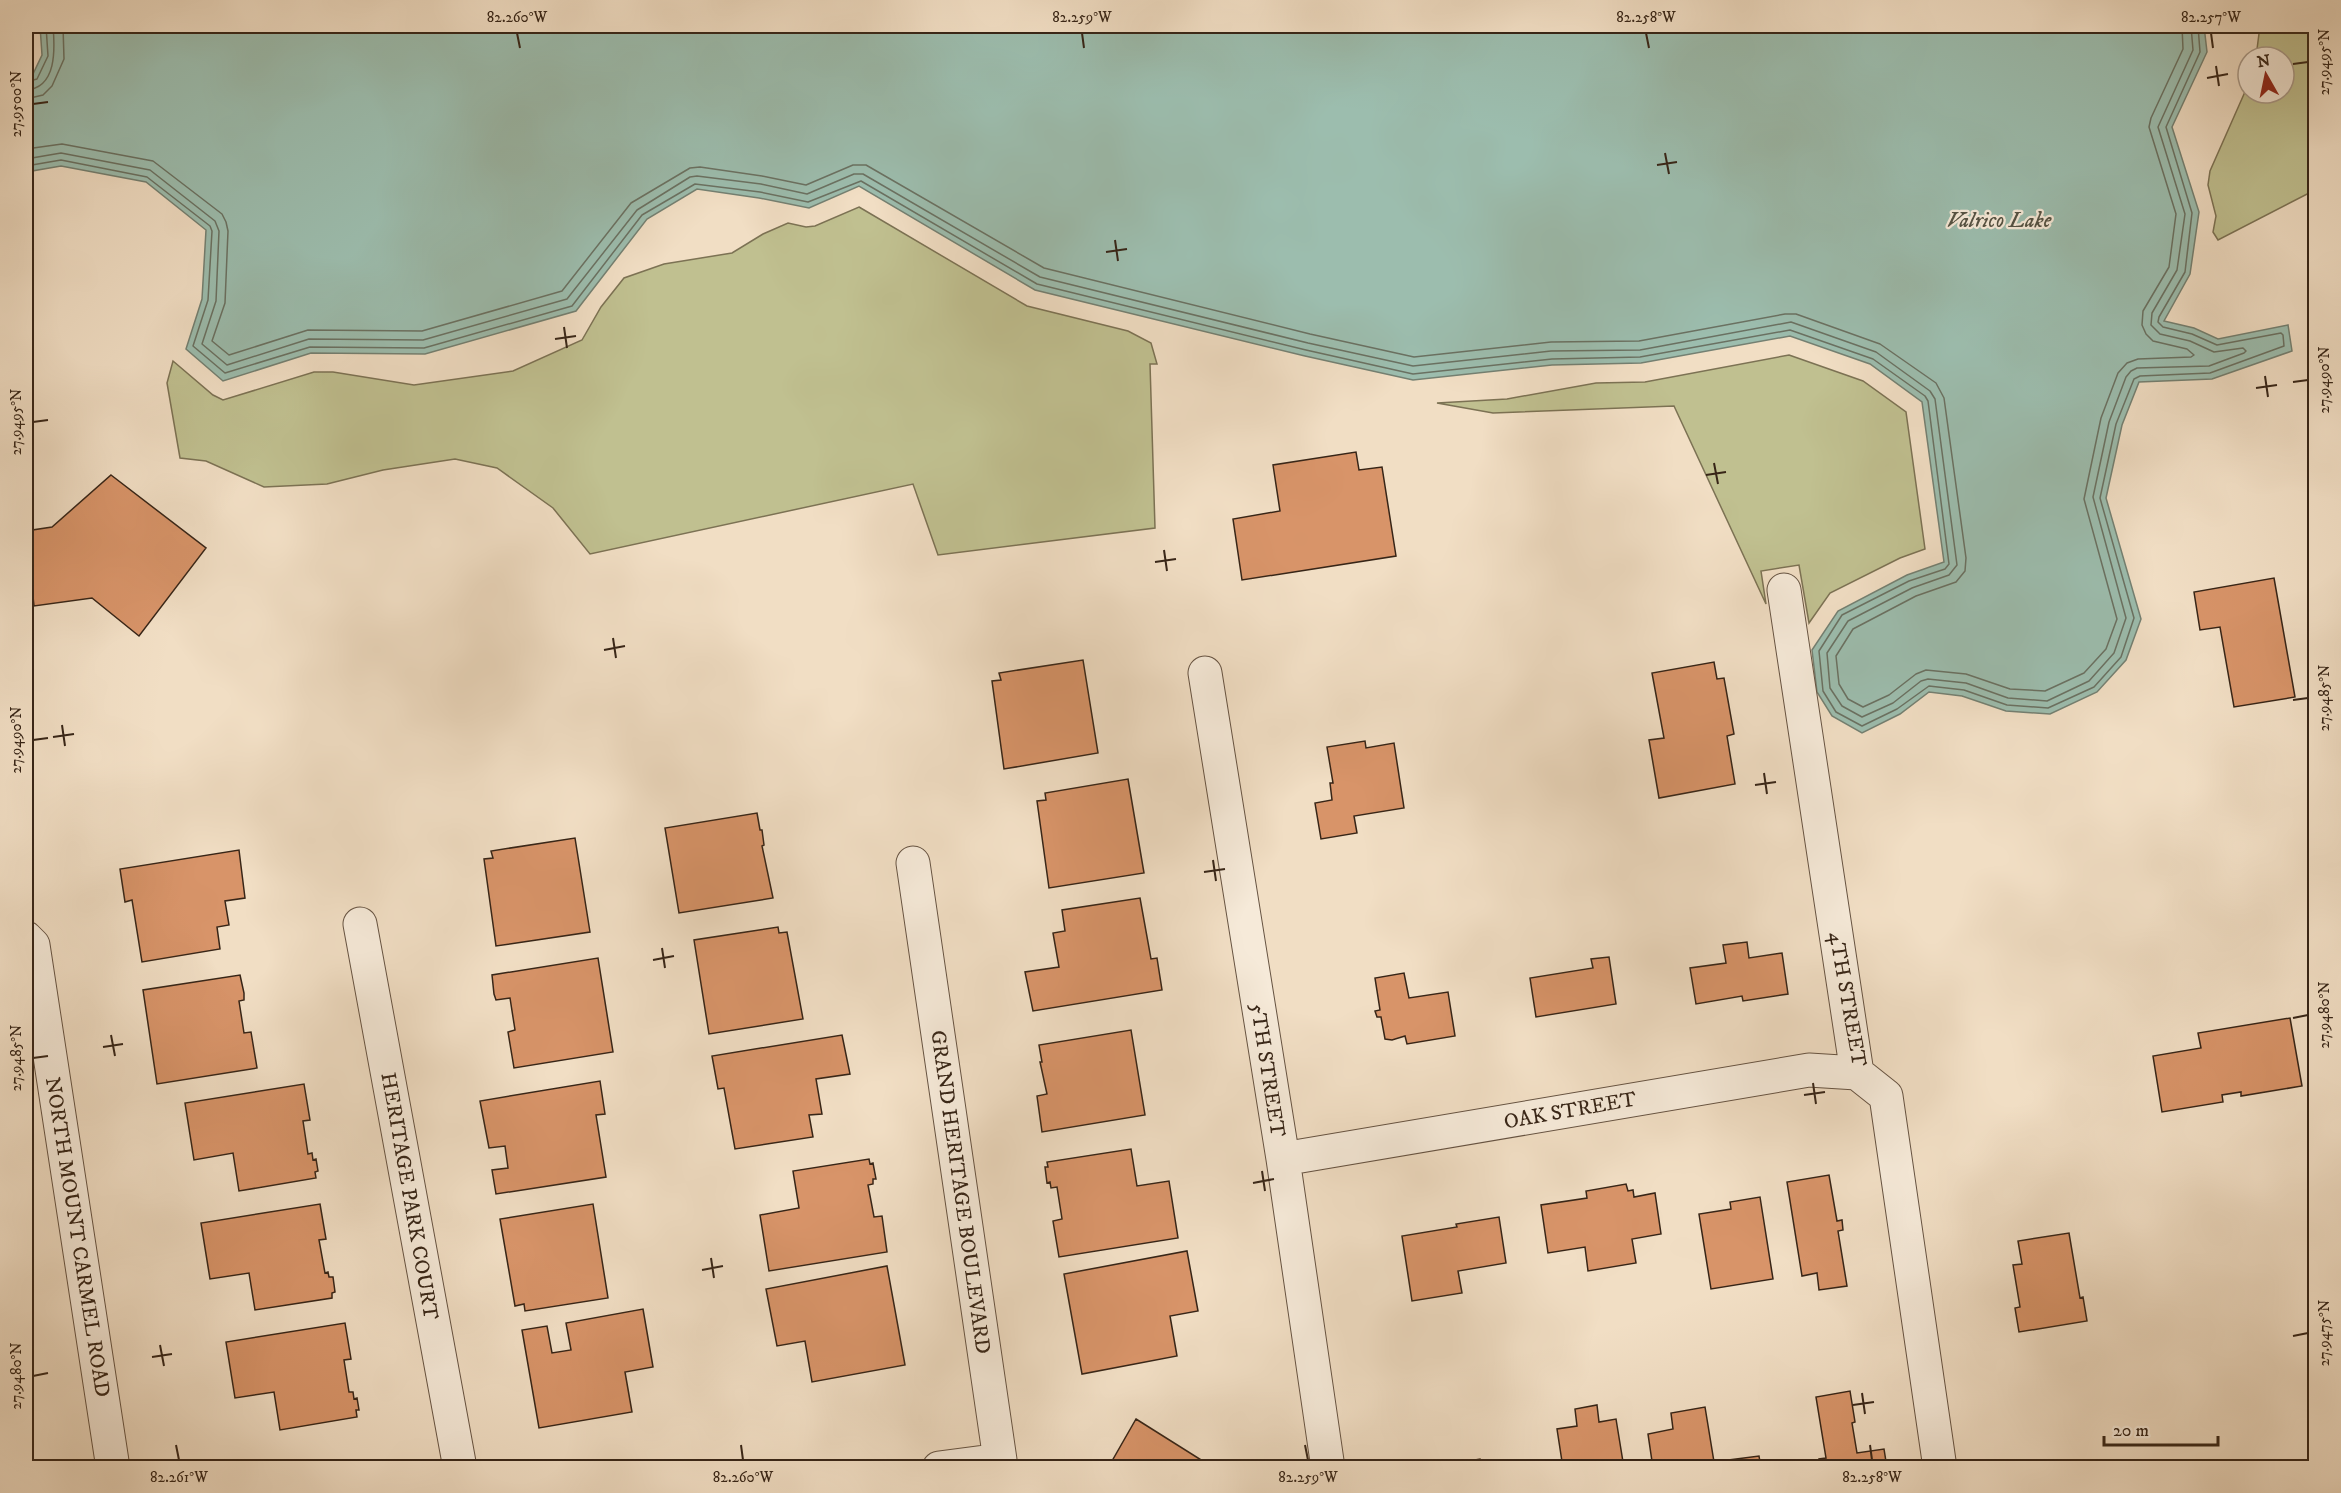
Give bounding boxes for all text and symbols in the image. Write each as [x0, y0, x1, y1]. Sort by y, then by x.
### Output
text: 82.260°W [487, 8, 547, 27]
text: 82.259°W [1052, 8, 1112, 27]
text: 82.258°W [1616, 8, 1676, 27]
text: 82.257°W [2181, 8, 2241, 27]
text: 27.9495°N [2315, 29, 2334, 95]
north arrow [2236, 45, 2296, 105]
text: N [2256, 50, 2272, 72]
text: 27.9500°N [7, 71, 26, 137]
water label: Valrico Lake [1947, 207, 2052, 234]
text: 27.9490°N [2315, 346, 2334, 414]
text: 27.9495°N [7, 389, 26, 455]
text: 27.9485°N [2315, 665, 2334, 731]
text: 27.9490°N [7, 706, 26, 774]
street label: 4TH STREET [1822, 930, 1872, 1069]
text: 27.9480°N [2315, 981, 2334, 1049]
street label: 5TH STREET [1244, 1001, 1290, 1139]
text: 27.9485°N [7, 1025, 26, 1091]
street label: GRAND HERITAGE BOULEVARD [924, 1028, 996, 1356]
street label: HERITAGE PARK COURT [374, 1070, 444, 1322]
street label: NORTH MOUNT CARMEL ROAD [39, 1075, 115, 1399]
street label: OAK STREET [1502, 1087, 1638, 1135]
text: 27.9475°N [2315, 1300, 2334, 1366]
text: 27.9480°N [7, 1342, 26, 1410]
scale bar [2104, 1409, 2218, 1447]
text: 20 m [2113, 1420, 2149, 1442]
text: 82.261°W [150, 1468, 208, 1487]
text: 82.260°W [713, 1468, 773, 1487]
text: 82.259°W [1278, 1468, 1338, 1487]
text: 82.258°W [1842, 1468, 1902, 1487]

